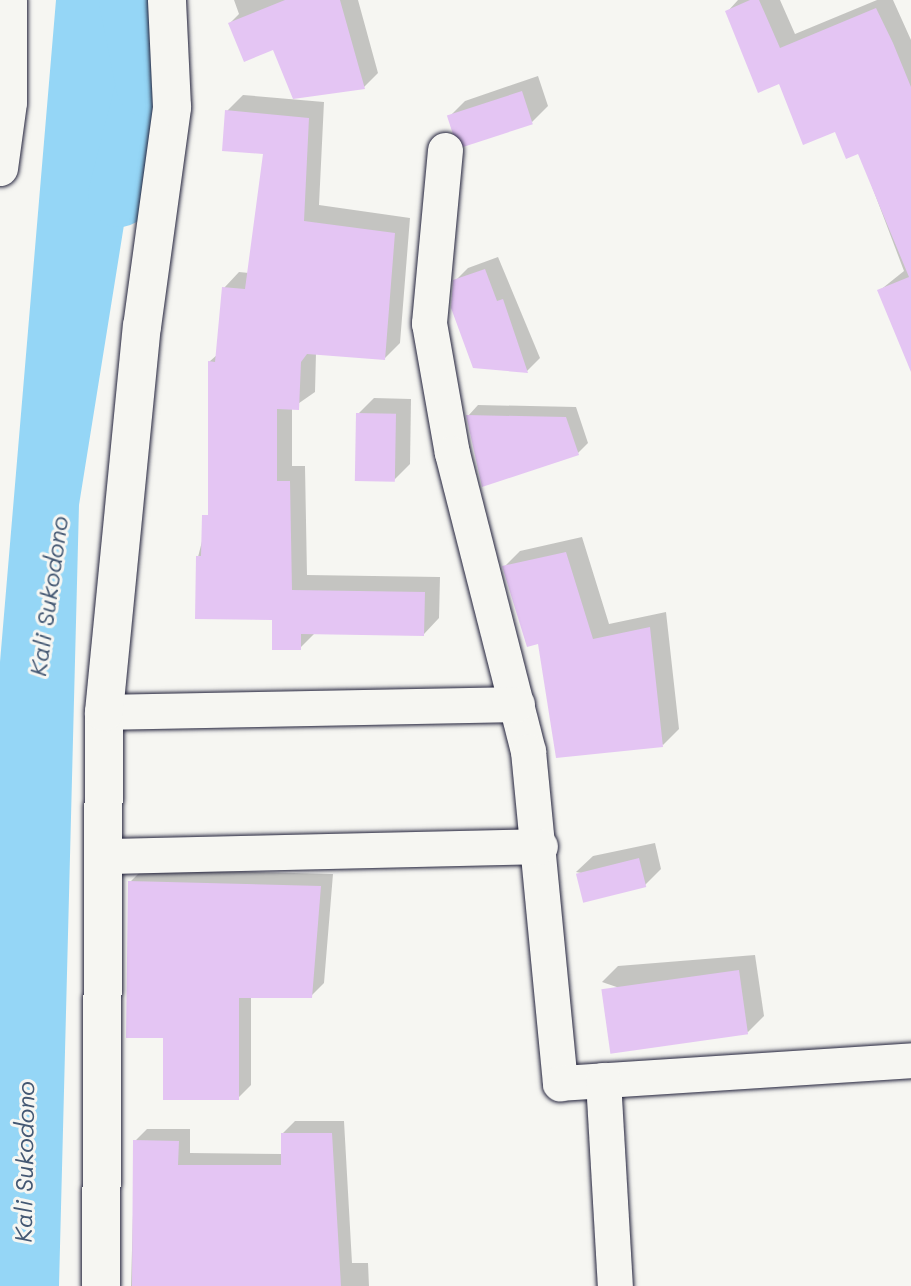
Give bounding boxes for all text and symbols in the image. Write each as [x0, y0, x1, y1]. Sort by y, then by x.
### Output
water label: Kali Sukodono [23, 514, 73, 678]
water label: Kali Sukodono [8, 1081, 40, 1243]

